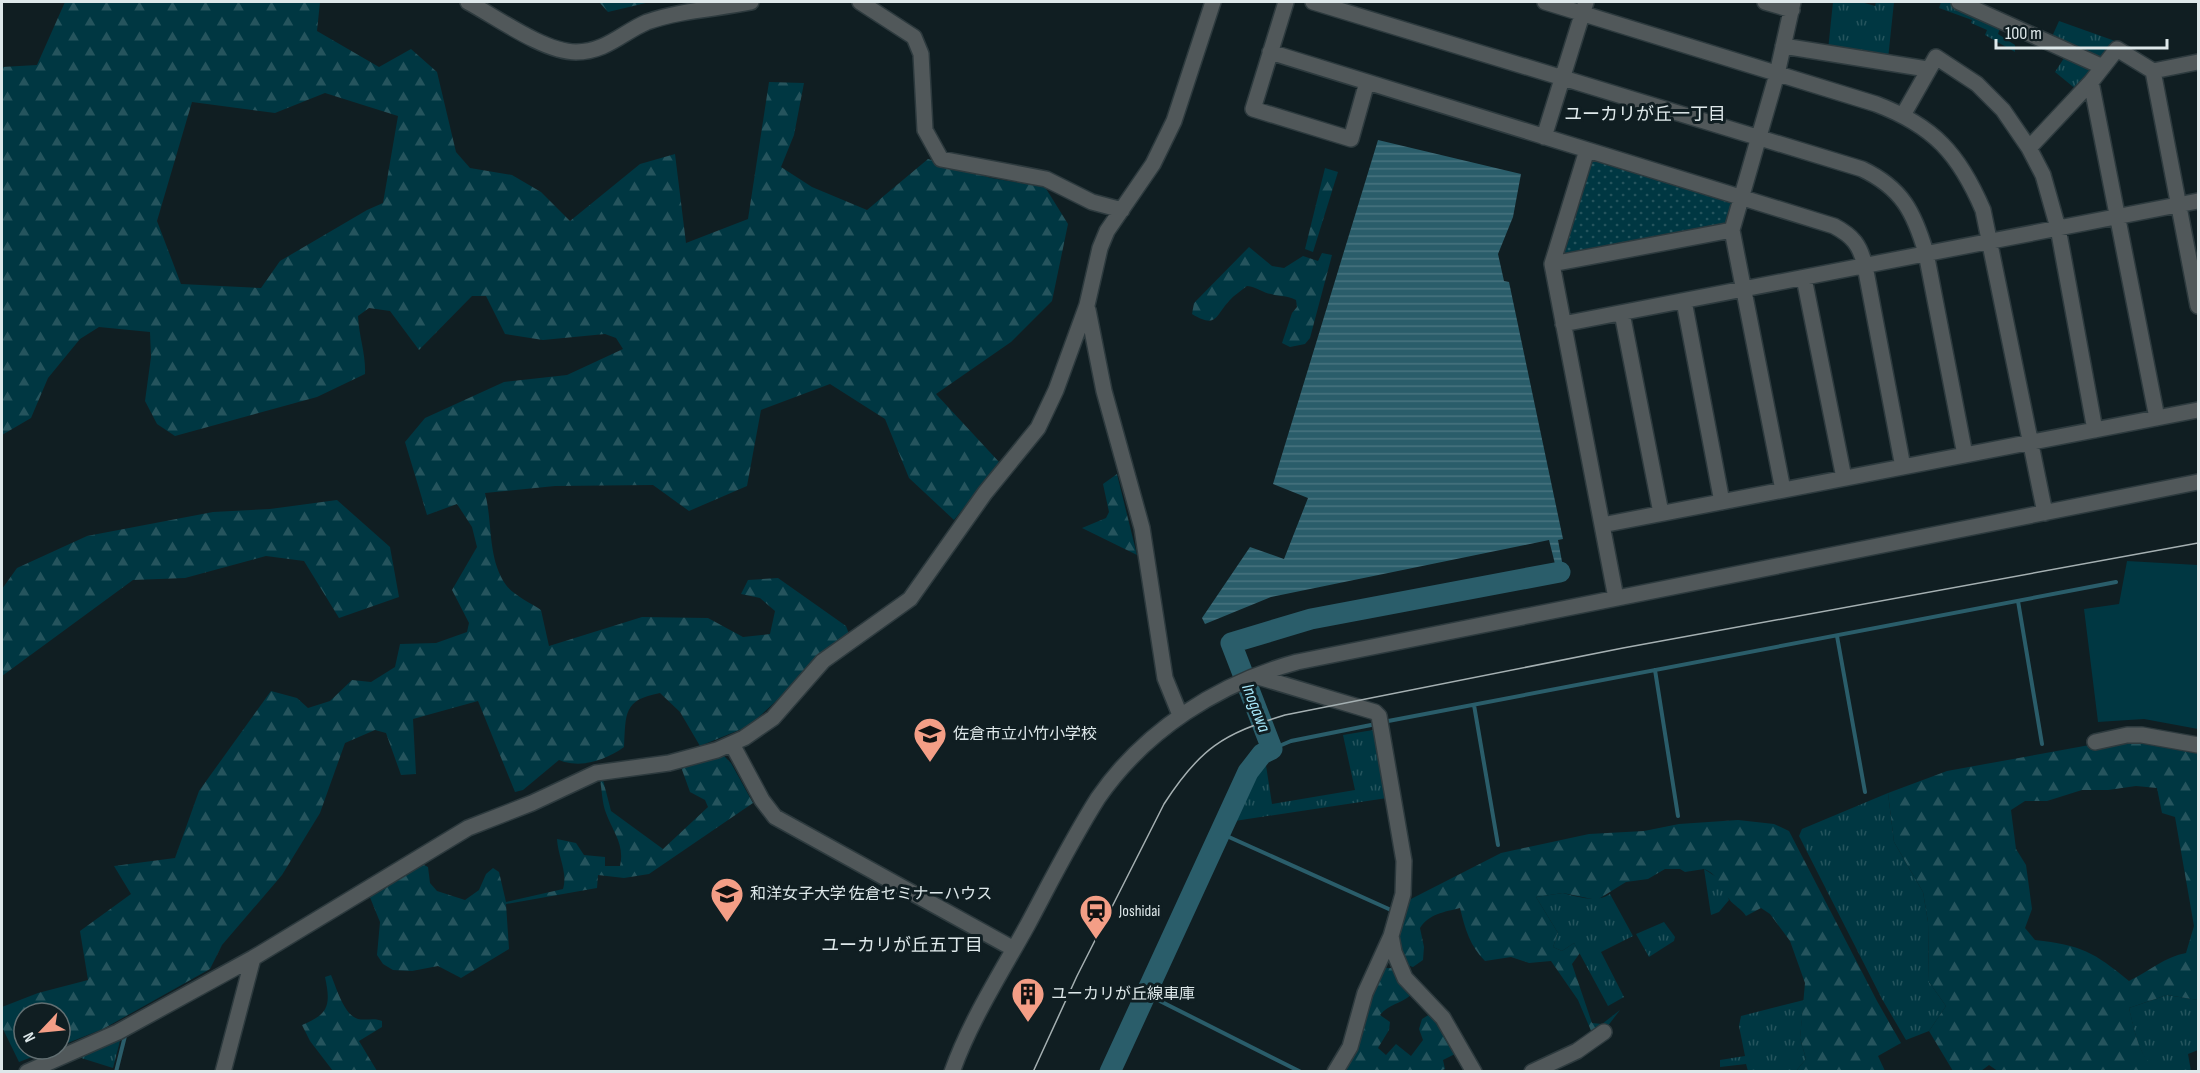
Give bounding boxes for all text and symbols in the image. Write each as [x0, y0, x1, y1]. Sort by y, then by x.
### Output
scale bar [1996, 12, 2167, 50]
text: 100 m [2005, 23, 2042, 44]
district label: ユーカリが丘一丁目 [1564, 104, 1726, 125]
water label: Inogawa [1237, 681, 1275, 736]
school or university icon: 佐倉市立小竹小学校 [912, 716, 948, 763]
place label: 佐倉市立小竹小学校 [953, 725, 1097, 744]
school or university icon: 和洋女子大学 佐倉セミナーハウス [709, 876, 745, 923]
place label: 和洋女子大学 佐倉セミナーハウス [750, 885, 992, 904]
station icon: Joshidai [1078, 893, 1114, 940]
place label: Joshidai [1118, 902, 1160, 921]
district label: ユーカリが丘五丁目 [821, 935, 983, 956]
building icon: ユーカリが丘線車庫 [1010, 976, 1046, 1023]
place label: ユーカリが丘線車庫 [1051, 985, 1195, 1004]
north arrow [12, 1001, 72, 1061]
text: N [19, 1029, 40, 1045]

